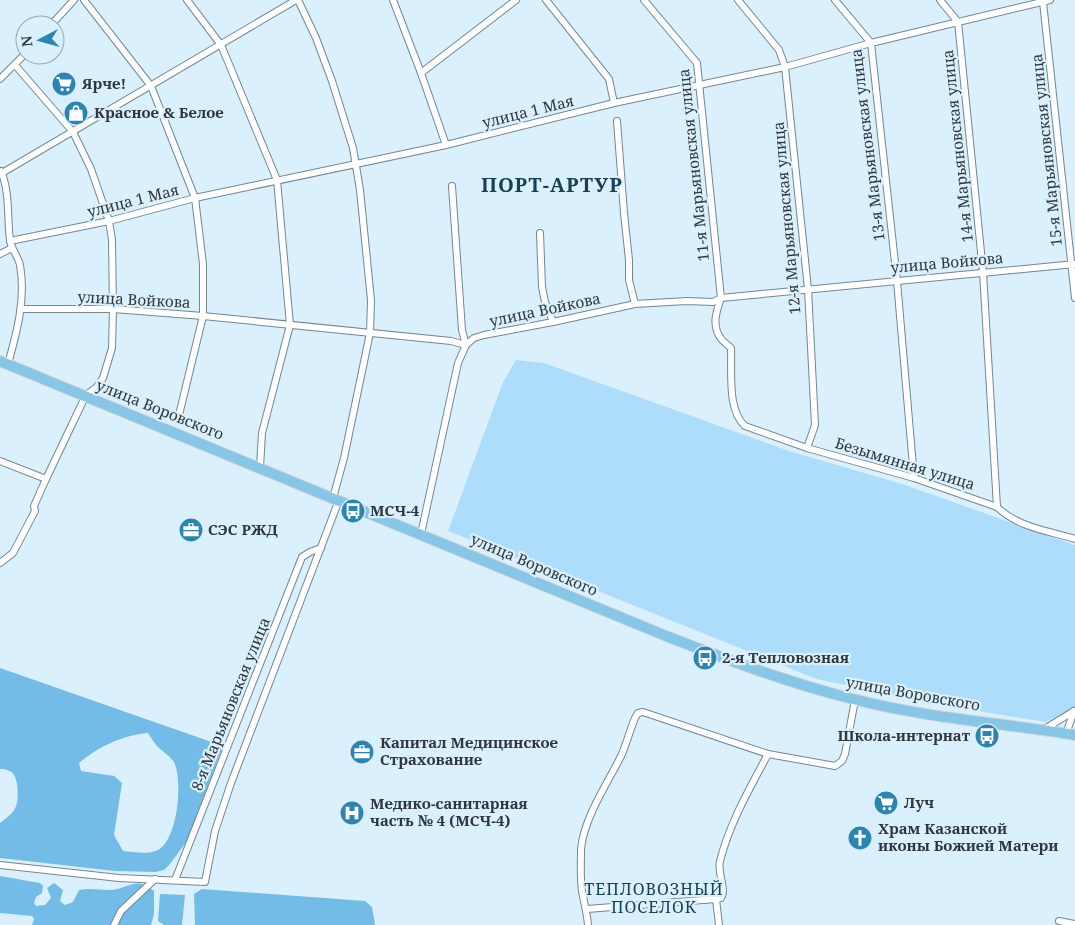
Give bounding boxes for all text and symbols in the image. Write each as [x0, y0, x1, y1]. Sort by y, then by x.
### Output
north arrow [15, 15, 65, 65]
text: N [17, 35, 37, 48]
street label: 13-я Марьяновская улица [845, 48, 889, 242]
street label: 14-я Марьяновская улица [937, 49, 977, 243]
street label: 15-я Марьяновская улица [1026, 53, 1066, 247]
street label: 11-я Марьяновская улица [673, 68, 713, 262]
supermarket icon: Ярче! [51, 71, 77, 97]
place label: Ярче! [81, 73, 126, 93]
street label: улица 1 Мая [480, 90, 576, 132]
shop icon: Красное & Белое [63, 100, 89, 126]
place label: Красное & Белое [94, 102, 224, 122]
street label: 12-я Марьяновская улица [768, 121, 804, 315]
district label: ПОРТ-АРТУР [481, 171, 623, 198]
street label: улица 1 Мая [85, 179, 181, 221]
street label: улица Войкова [890, 247, 1004, 277]
street label: улица Войкова [77, 286, 191, 312]
street label: улица Войкова [487, 287, 602, 331]
street label: улица Воровского [94, 374, 227, 444]
street label: Безымянная улица [833, 432, 978, 494]
bus stop icon: МСЧ-4 [340, 498, 366, 524]
place label: МСЧ-4 [370, 500, 420, 520]
office icon: СЭС РЖД [178, 517, 204, 543]
place label: СЭС РЖД [208, 519, 278, 539]
street label: улица Воровского [468, 528, 601, 600]
street label: 8-я Марьяновская улица [186, 614, 274, 793]
bus stop icon: 2-я Тепловозная [692, 645, 718, 671]
place label: 2-я Тепловозная [722, 647, 849, 667]
street label: улица Воровского [844, 671, 982, 715]
bus stop icon: Школа-интернат [974, 723, 1000, 749]
place label: Школа-интернат [837, 725, 971, 745]
place label: Капитал Медицинское Страхование [380, 732, 558, 769]
office icon: Капитал Медицинское Страхование [349, 739, 375, 765]
supermarket icon: Луч [873, 790, 899, 816]
place label: Луч [904, 792, 934, 812]
place label: Медико-санитарная часть № 4 (МСЧ-4) [370, 793, 528, 830]
hospital icon: Медико-санитарная часть № 4 (МСЧ-4) [339, 800, 365, 826]
place label: Храм Казанской иконы Божией Матери [878, 818, 1058, 855]
church icon: Храм Казанской иконы Божией Матери [847, 825, 873, 851]
district label: ТЕПЛОВОЗНЫЙ ПОСЕЛОК [584, 878, 724, 918]

